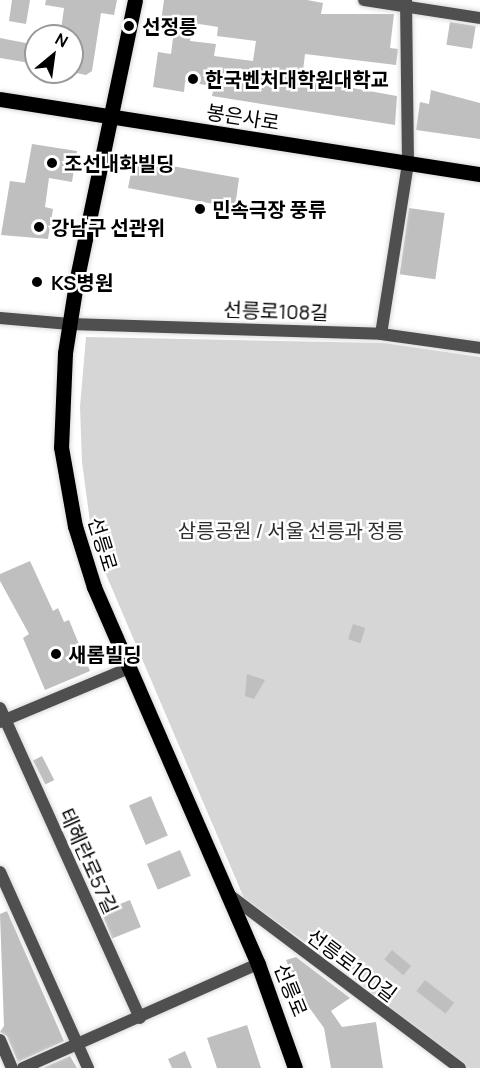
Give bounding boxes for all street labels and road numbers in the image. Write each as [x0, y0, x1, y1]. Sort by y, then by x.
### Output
street label: 봉은사로 [205, 99, 281, 135]
street label: 선릉로108길 [223, 297, 329, 325]
street label: 선릉로 [83, 514, 123, 574]
street label: 테헤란로57길 [55, 804, 123, 918]
street label: 선릉로100길 [303, 924, 401, 1006]
street label: 선릉로 [270, 960, 312, 1020]

